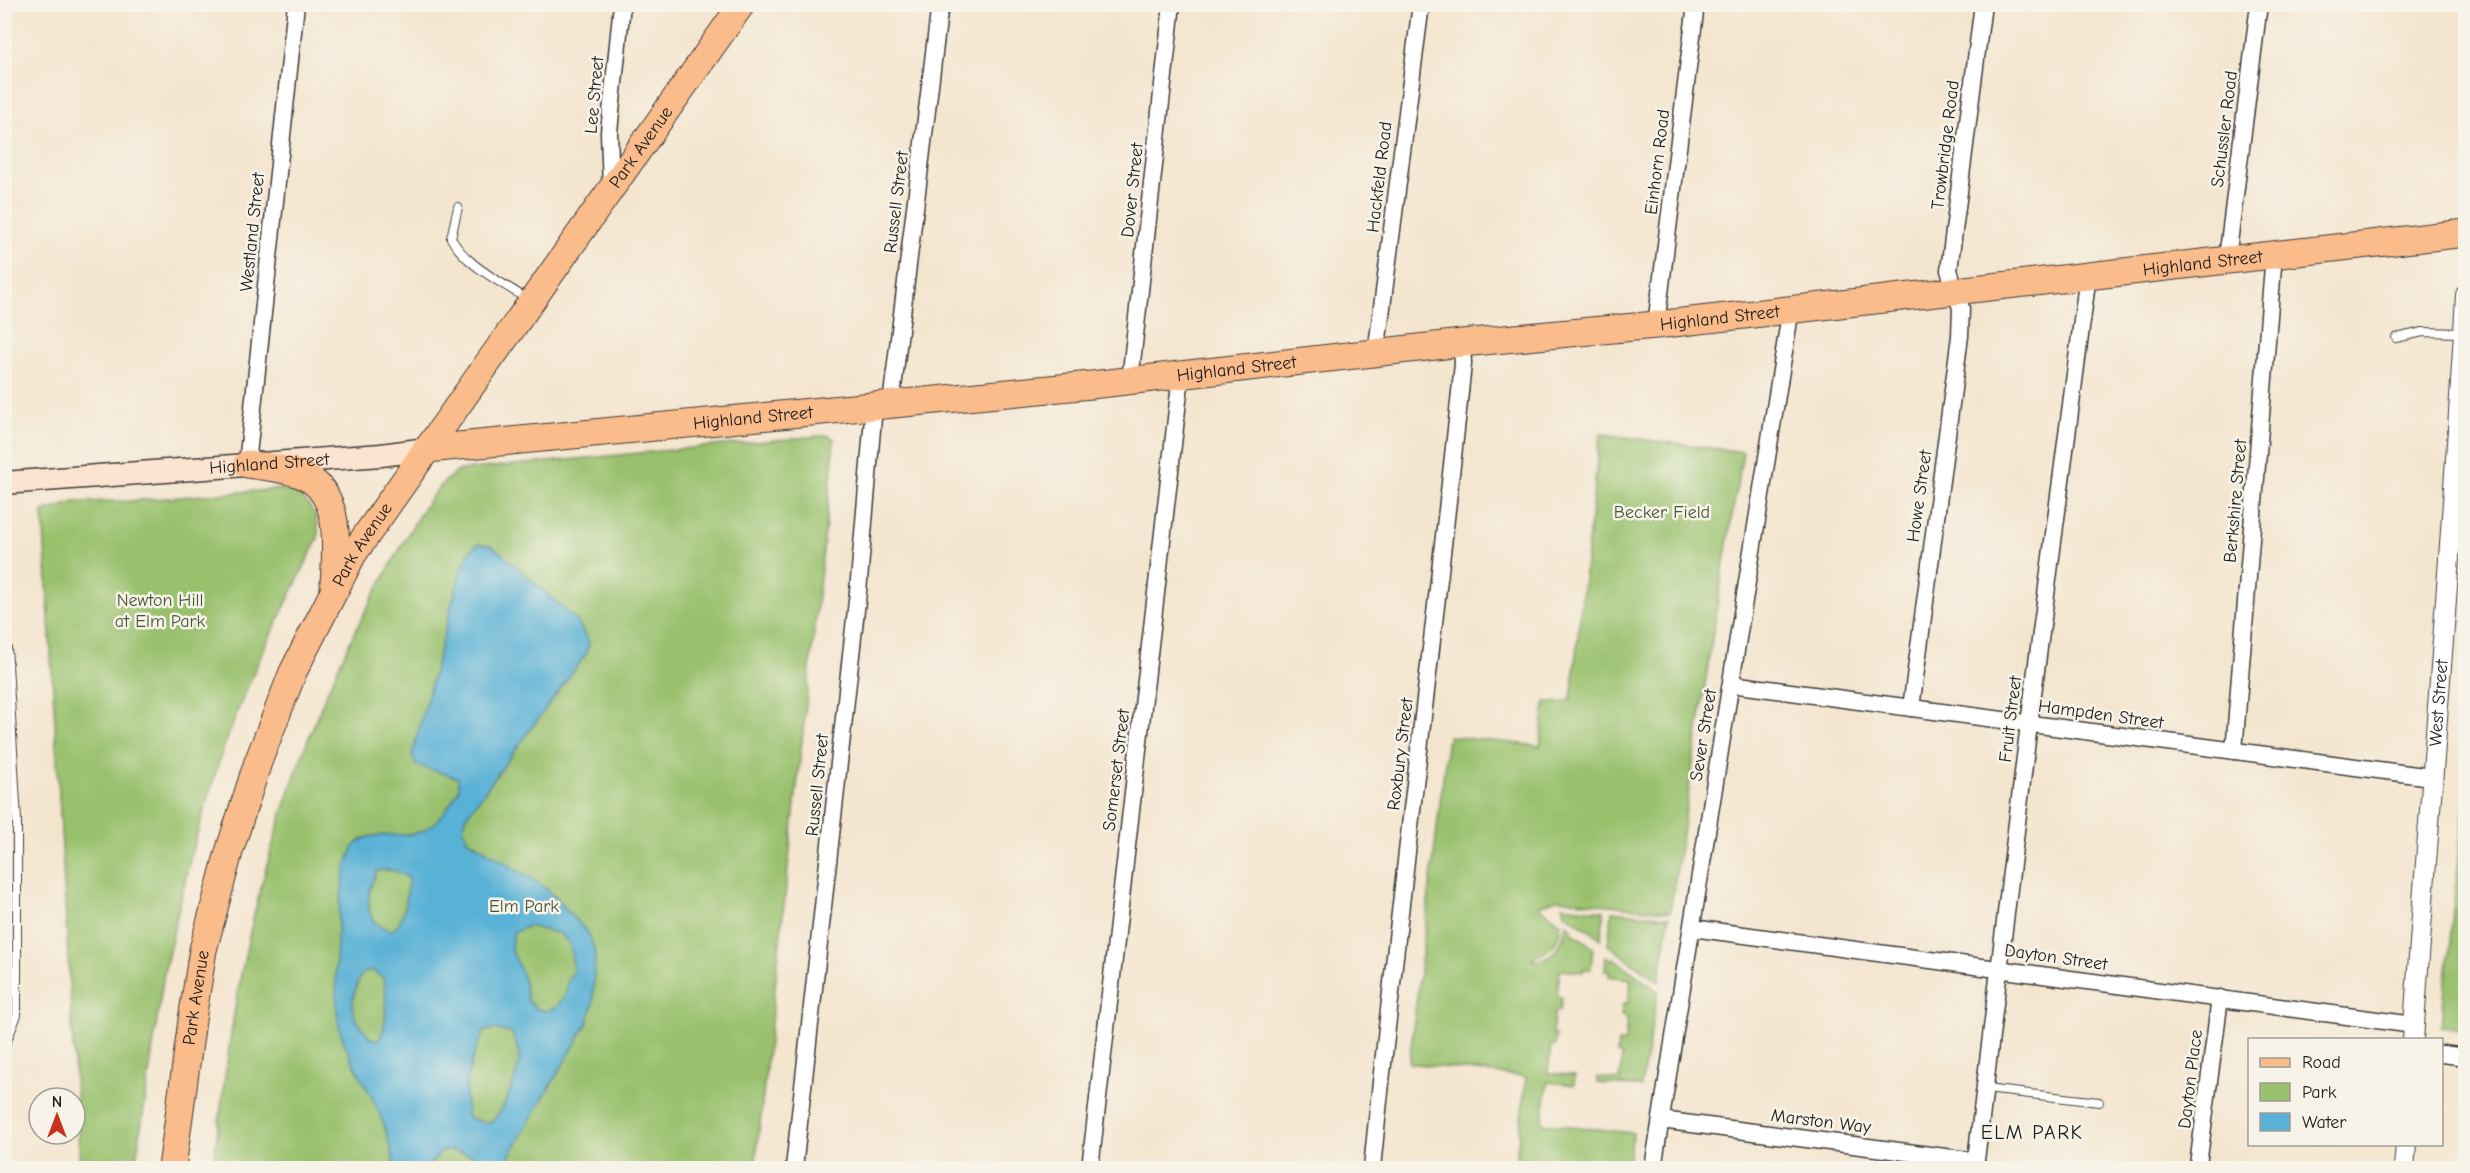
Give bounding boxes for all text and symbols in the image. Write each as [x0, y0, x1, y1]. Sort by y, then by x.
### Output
street label: Lee Street [581, 55, 608, 135]
street label: Schussler Road [2207, 70, 2242, 189]
street label: Trowbridge Road [1927, 79, 1964, 211]
street label: Park Avenue [605, 102, 677, 192]
street label: Einhorn Road [1641, 108, 1674, 216]
street label: Hackfeld Road [1362, 120, 1397, 234]
street label: Dover Street [1117, 141, 1148, 238]
street label: Russell Street [880, 149, 913, 254]
street label: Westland Street [236, 171, 269, 293]
street label: Highland Street [2142, 246, 2264, 281]
street label: Highland Street [1659, 301, 1782, 335]
street label: Highland Street [1176, 352, 1298, 386]
street label: Highland Street [692, 402, 815, 434]
street label: Berkshire Street [2220, 437, 2251, 564]
street label: Howe Street [1903, 448, 1936, 544]
street label: Highland Street [209, 449, 331, 479]
street label: Park Avenue [328, 499, 397, 590]
park label: Becker Field [1614, 502, 1710, 523]
park label: Newton Hill at Elm Park [115, 590, 206, 632]
street label: West Street [2425, 658, 2453, 747]
street label: Fruit Street [1995, 674, 2026, 764]
street label: Sever Street [1686, 686, 1721, 783]
street label: Hampden Street [2037, 695, 2166, 734]
street label: Roxbury Street [1383, 696, 1418, 812]
street label: Somerset Street [1099, 707, 1135, 832]
street label: Russell Street [802, 732, 833, 837]
park label: Elm Park [489, 896, 559, 917]
street label: Dayton Street [2003, 940, 2110, 975]
street label: Park Avenue [179, 949, 214, 1046]
street label: Dayton Place [2174, 1028, 2207, 1130]
legend [2248, 1038, 2443, 1146]
text: Road [2302, 1052, 2341, 1073]
text: Park [2302, 1082, 2337, 1103]
north arrow [27, 1086, 87, 1146]
text: N [52, 1093, 62, 1111]
street label: Marston Way [1770, 1105, 1873, 1138]
text: Water [2302, 1112, 2347, 1133]
district label: ELM PARK [1981, 1121, 2083, 1144]

